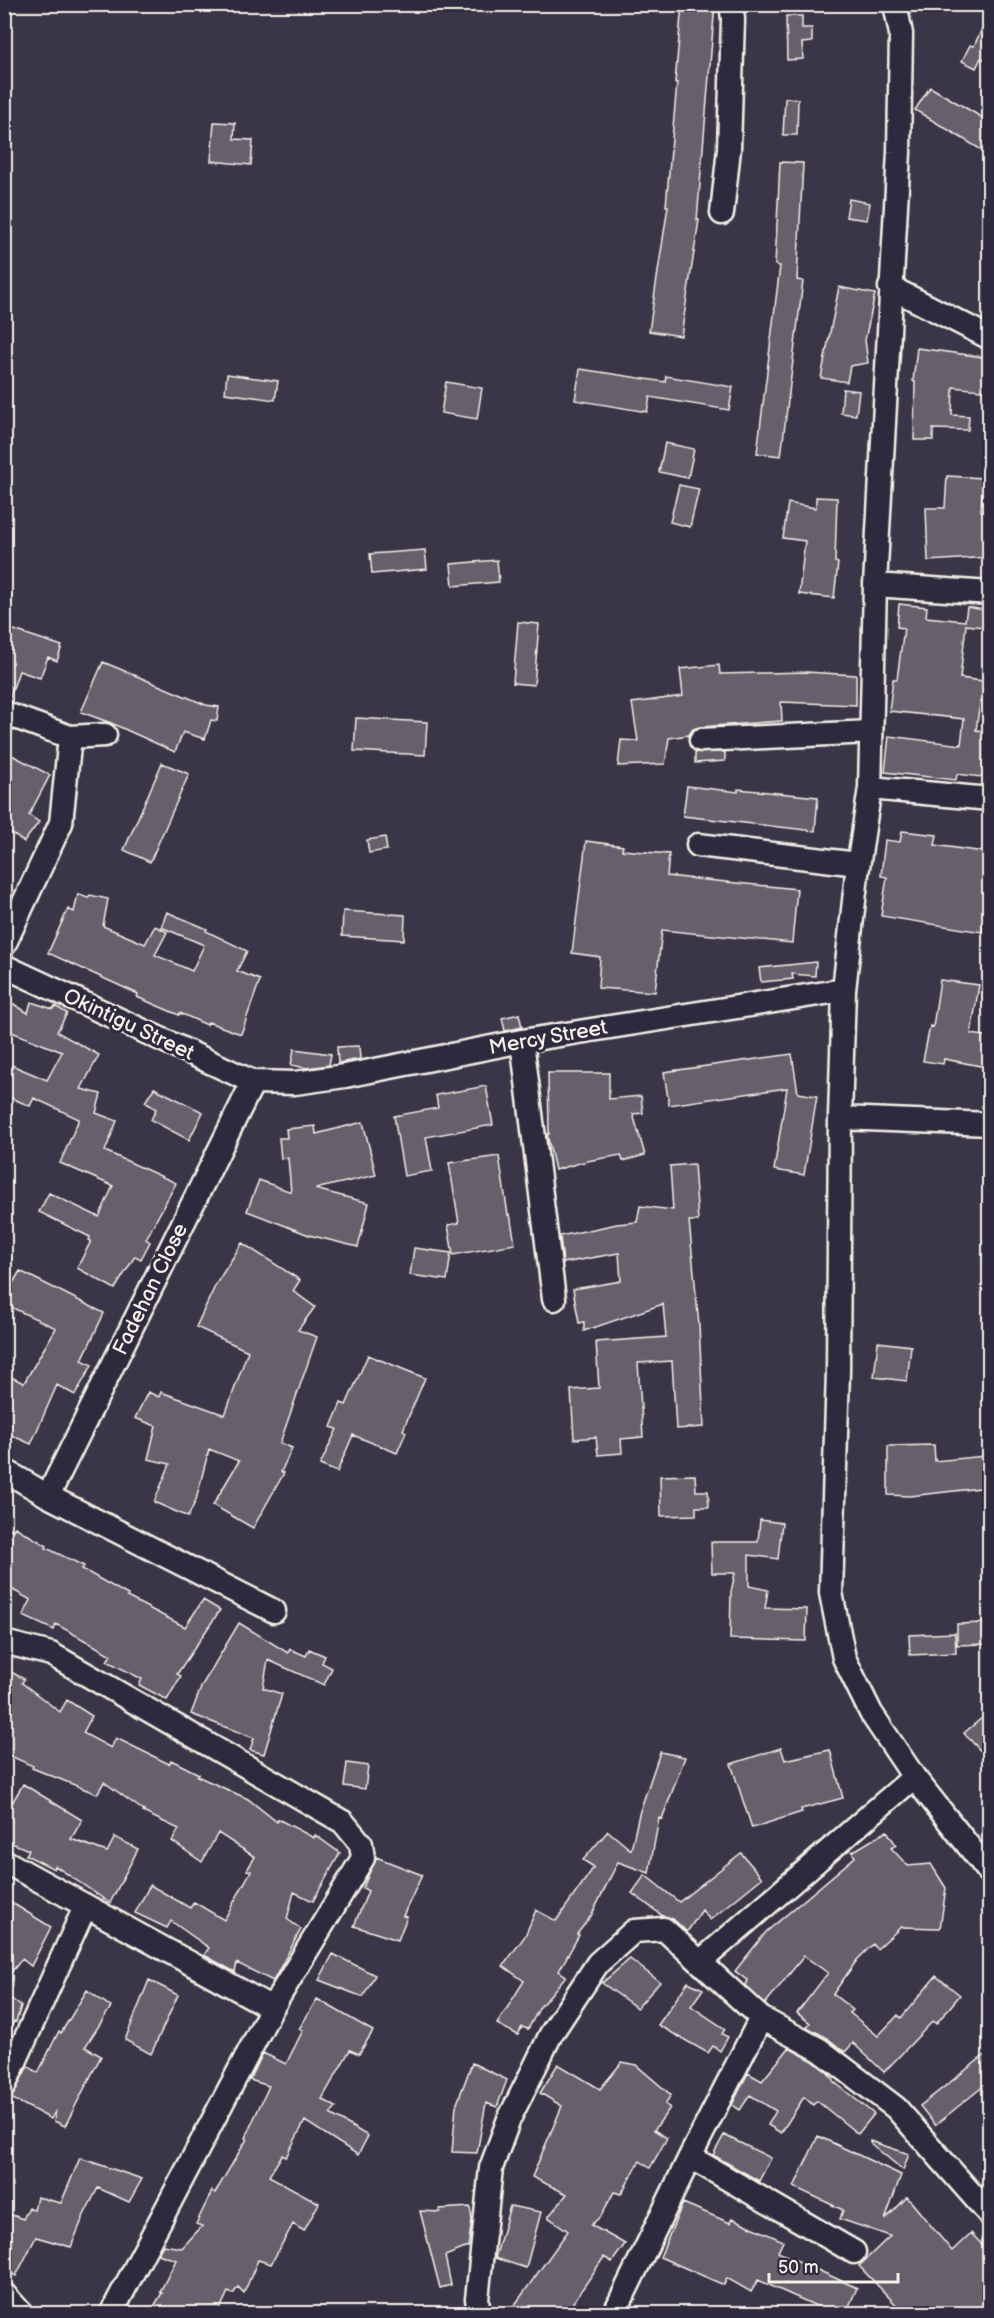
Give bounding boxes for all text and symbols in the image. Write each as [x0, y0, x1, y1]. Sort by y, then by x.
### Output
street label: Okintigu Street [60, 983, 199, 1066]
street label: Mercy Street [487, 1015, 610, 1060]
street label: Fadehan Close [108, 1219, 193, 1359]
scale bar [769, 2246, 898, 2284]
text: 50 m [778, 2257, 819, 2278]

